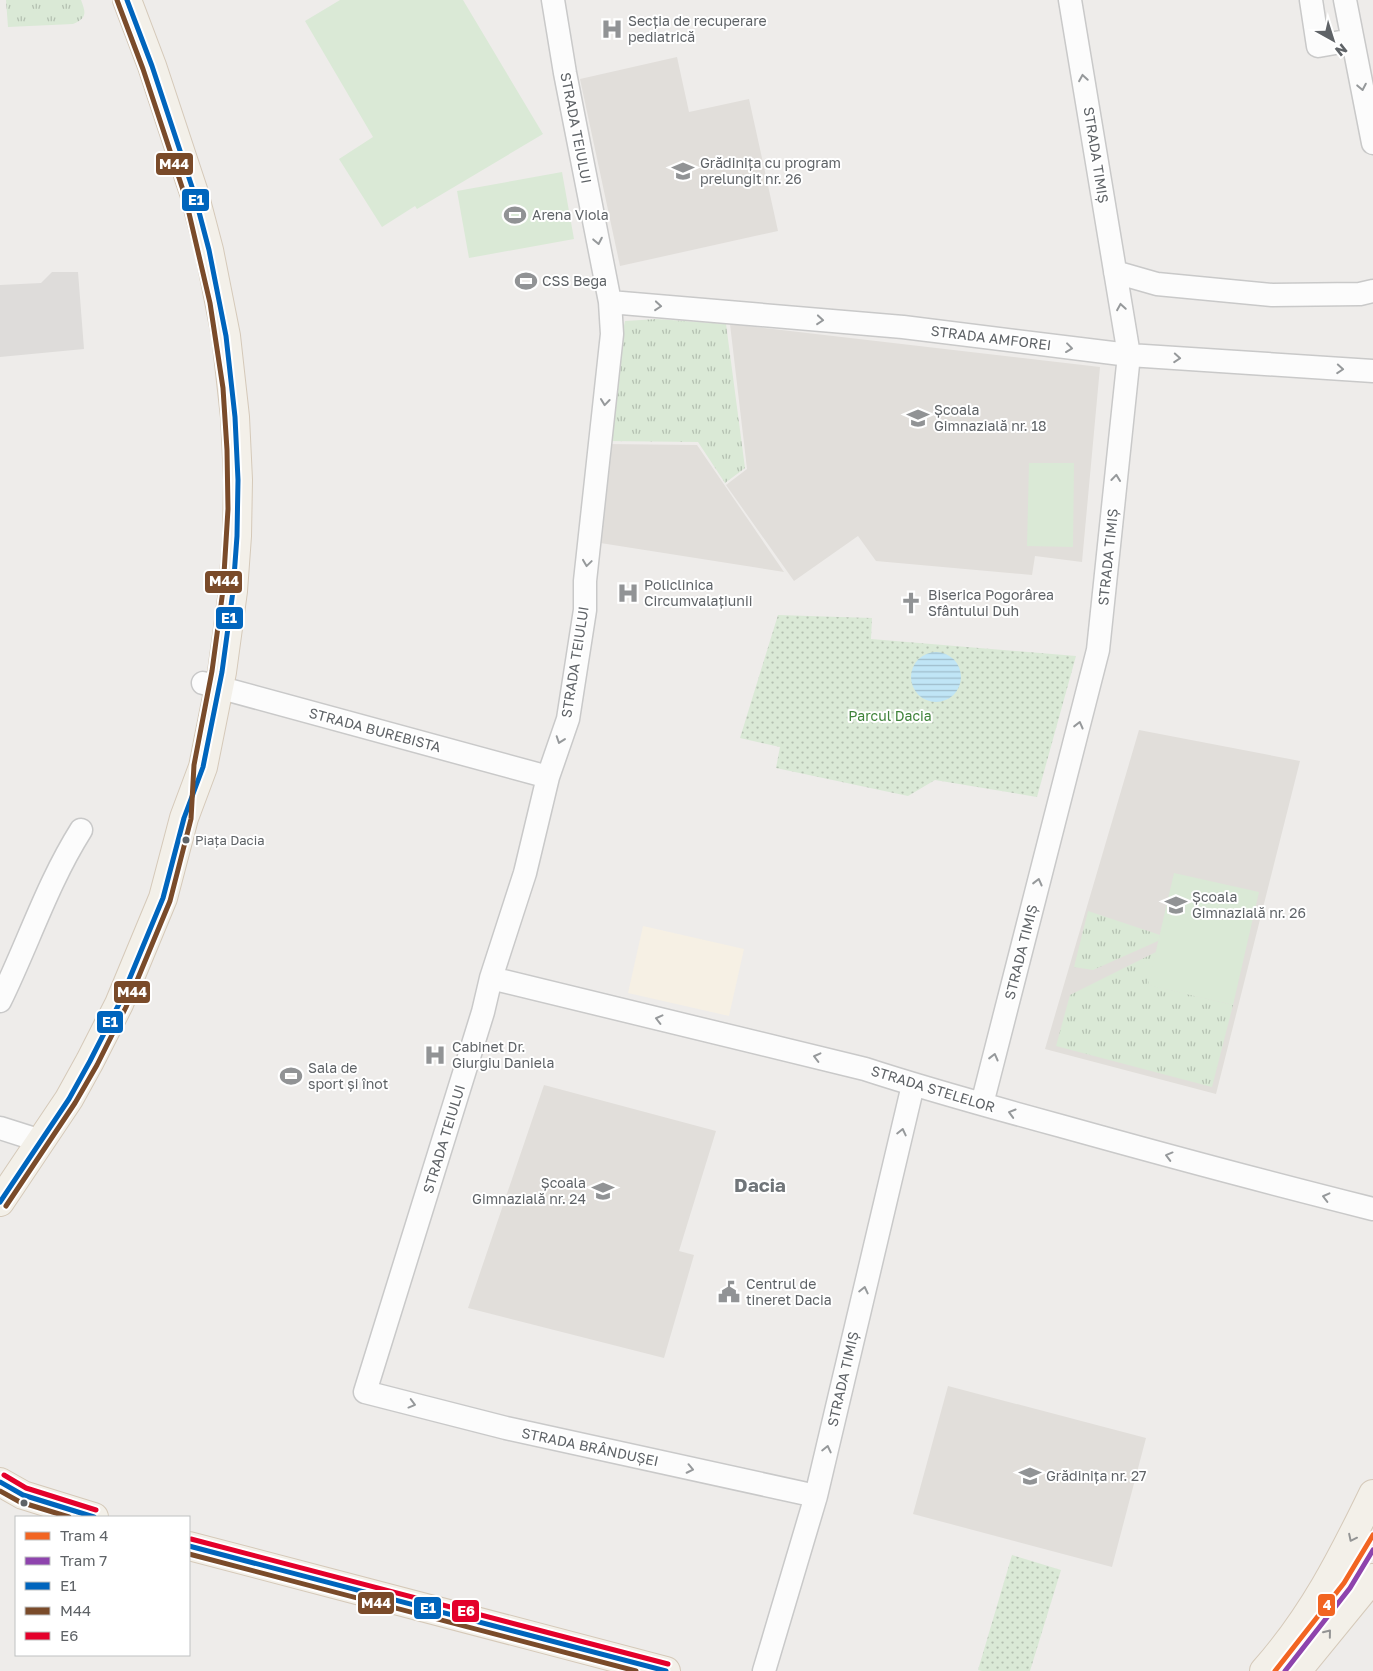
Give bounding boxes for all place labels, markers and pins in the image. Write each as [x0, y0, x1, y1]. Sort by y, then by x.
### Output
place label: Secția de recuperare pediatrică [628, 12, 767, 45]
hospital icon: Secția de recuperare pediatrică [599, 16, 625, 42]
place label: Grădinița cu program prelungit nr. 26 [700, 154, 841, 187]
school or university icon: Grădinița cu program prelungit nr. 26 [670, 158, 696, 184]
sports icon: Arena Viola [502, 202, 528, 228]
place label: Arena Viola [532, 206, 609, 223]
sports icon: CSS Bega [513, 268, 539, 294]
place label: CSS Bega [542, 272, 607, 289]
place label: Școala Gimnazială nr. 18 [934, 401, 1047, 434]
school or university icon: Școala Gimnazială nr. 18 [905, 405, 931, 431]
place label: Policlinica Circumvalațiunii [644, 576, 752, 609]
hospital icon: Policlinica Circumvalațiunii [615, 580, 641, 606]
place label: Biserica Pogorârea Sfântului Duh [928, 586, 1054, 619]
church icon: Biserica Pogorârea Sfântului Duh [898, 590, 924, 616]
place label: Piața Dacia [195, 832, 265, 848]
marker: Piața Dacia [181, 835, 191, 845]
place label: Școala Gimnazială nr. 26 [1192, 888, 1306, 921]
school or university icon: Școala Gimnazială nr. 26 [1163, 892, 1189, 918]
place label: Cabinet Dr. Giurgiu Daniela [452, 1038, 554, 1071]
hospital icon: Cabinet Dr. Giurgiu Daniela [422, 1042, 448, 1068]
place label: Sala de sport și înot [308, 1059, 388, 1092]
sports icon: Sala de sport și înot [278, 1063, 304, 1089]
place label: Școala Gimnazială nr. 24 [472, 1174, 586, 1207]
school or university icon: Școala Gimnazială nr. 24 [590, 1178, 616, 1204]
place label: Centrul de tineret Dacia [746, 1275, 832, 1308]
public building icon: Centrul de tineret Dacia [716, 1279, 742, 1305]
school or university icon: Grădinița nr. 27 [1017, 1463, 1043, 1489]
place label: Grădinița nr. 27 [1046, 1467, 1146, 1484]
unlabelled marker [19, 1498, 29, 1508]

